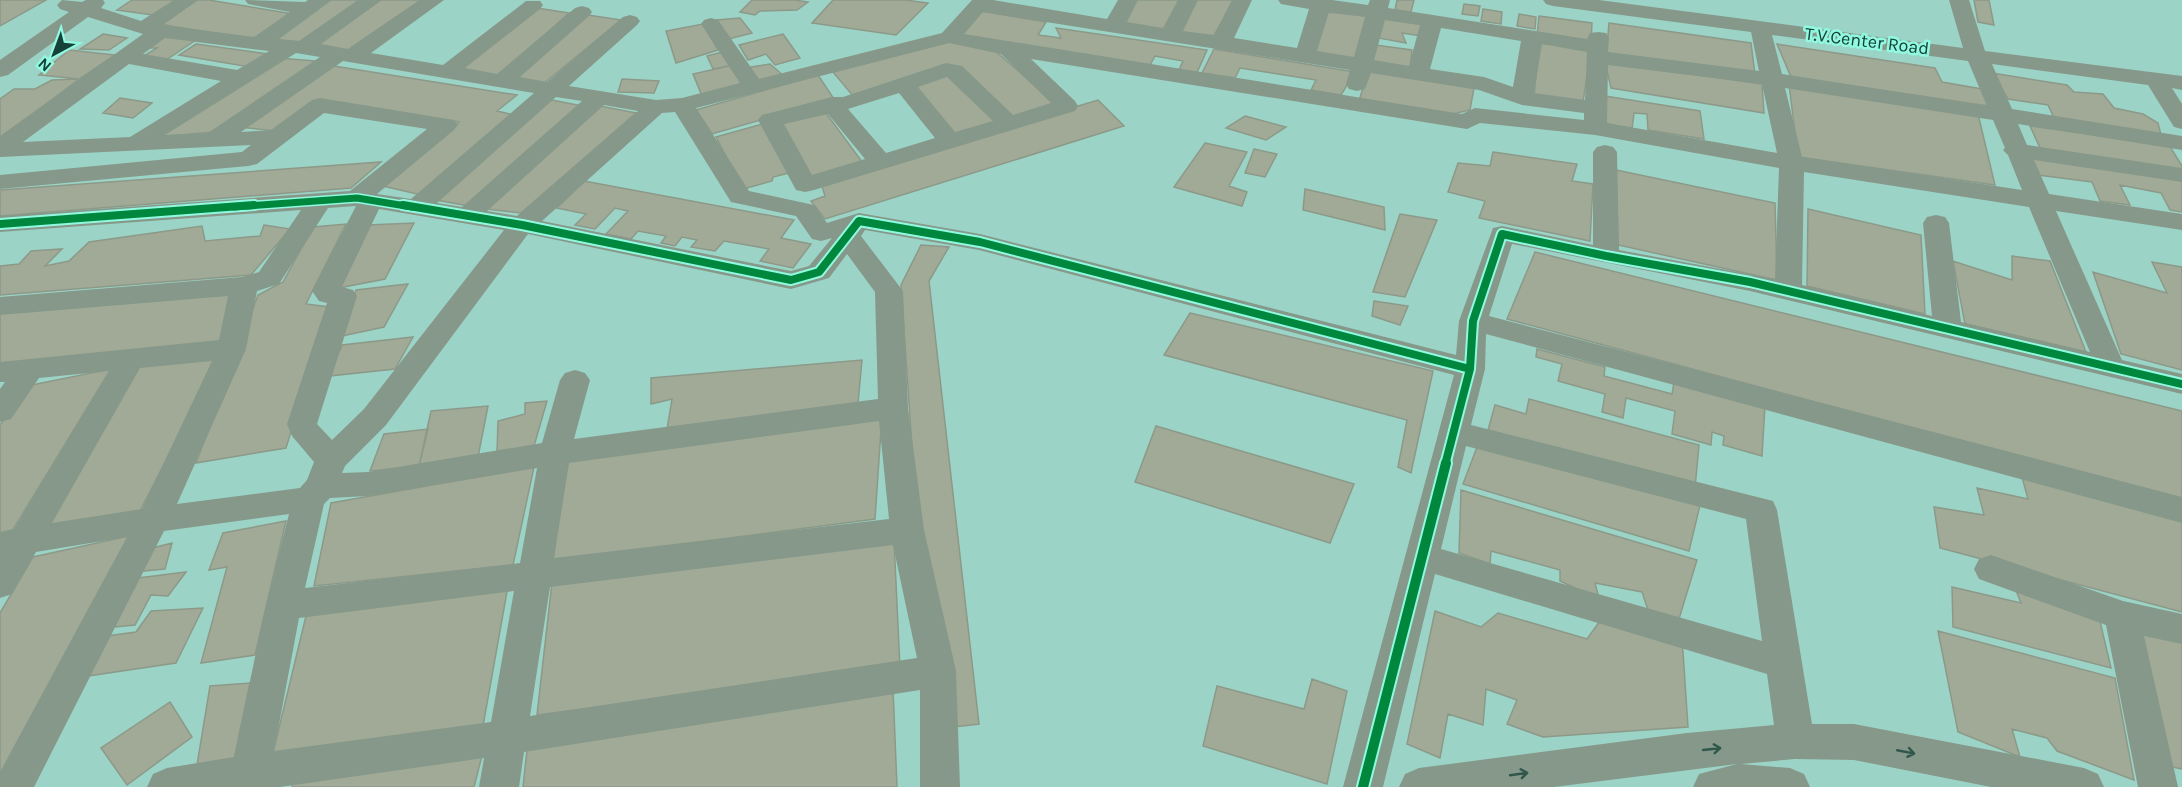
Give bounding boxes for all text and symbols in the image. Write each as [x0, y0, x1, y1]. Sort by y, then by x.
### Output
street label: T.V.Center Road [1804, 22, 1930, 60]
north arrow [24, 24, 84, 84]
text: N [34, 54, 55, 76]
one-way arrow [1702, 743, 1722, 754]
one-way arrow [1896, 747, 1915, 758]
one-way arrow [1509, 768, 1528, 779]

